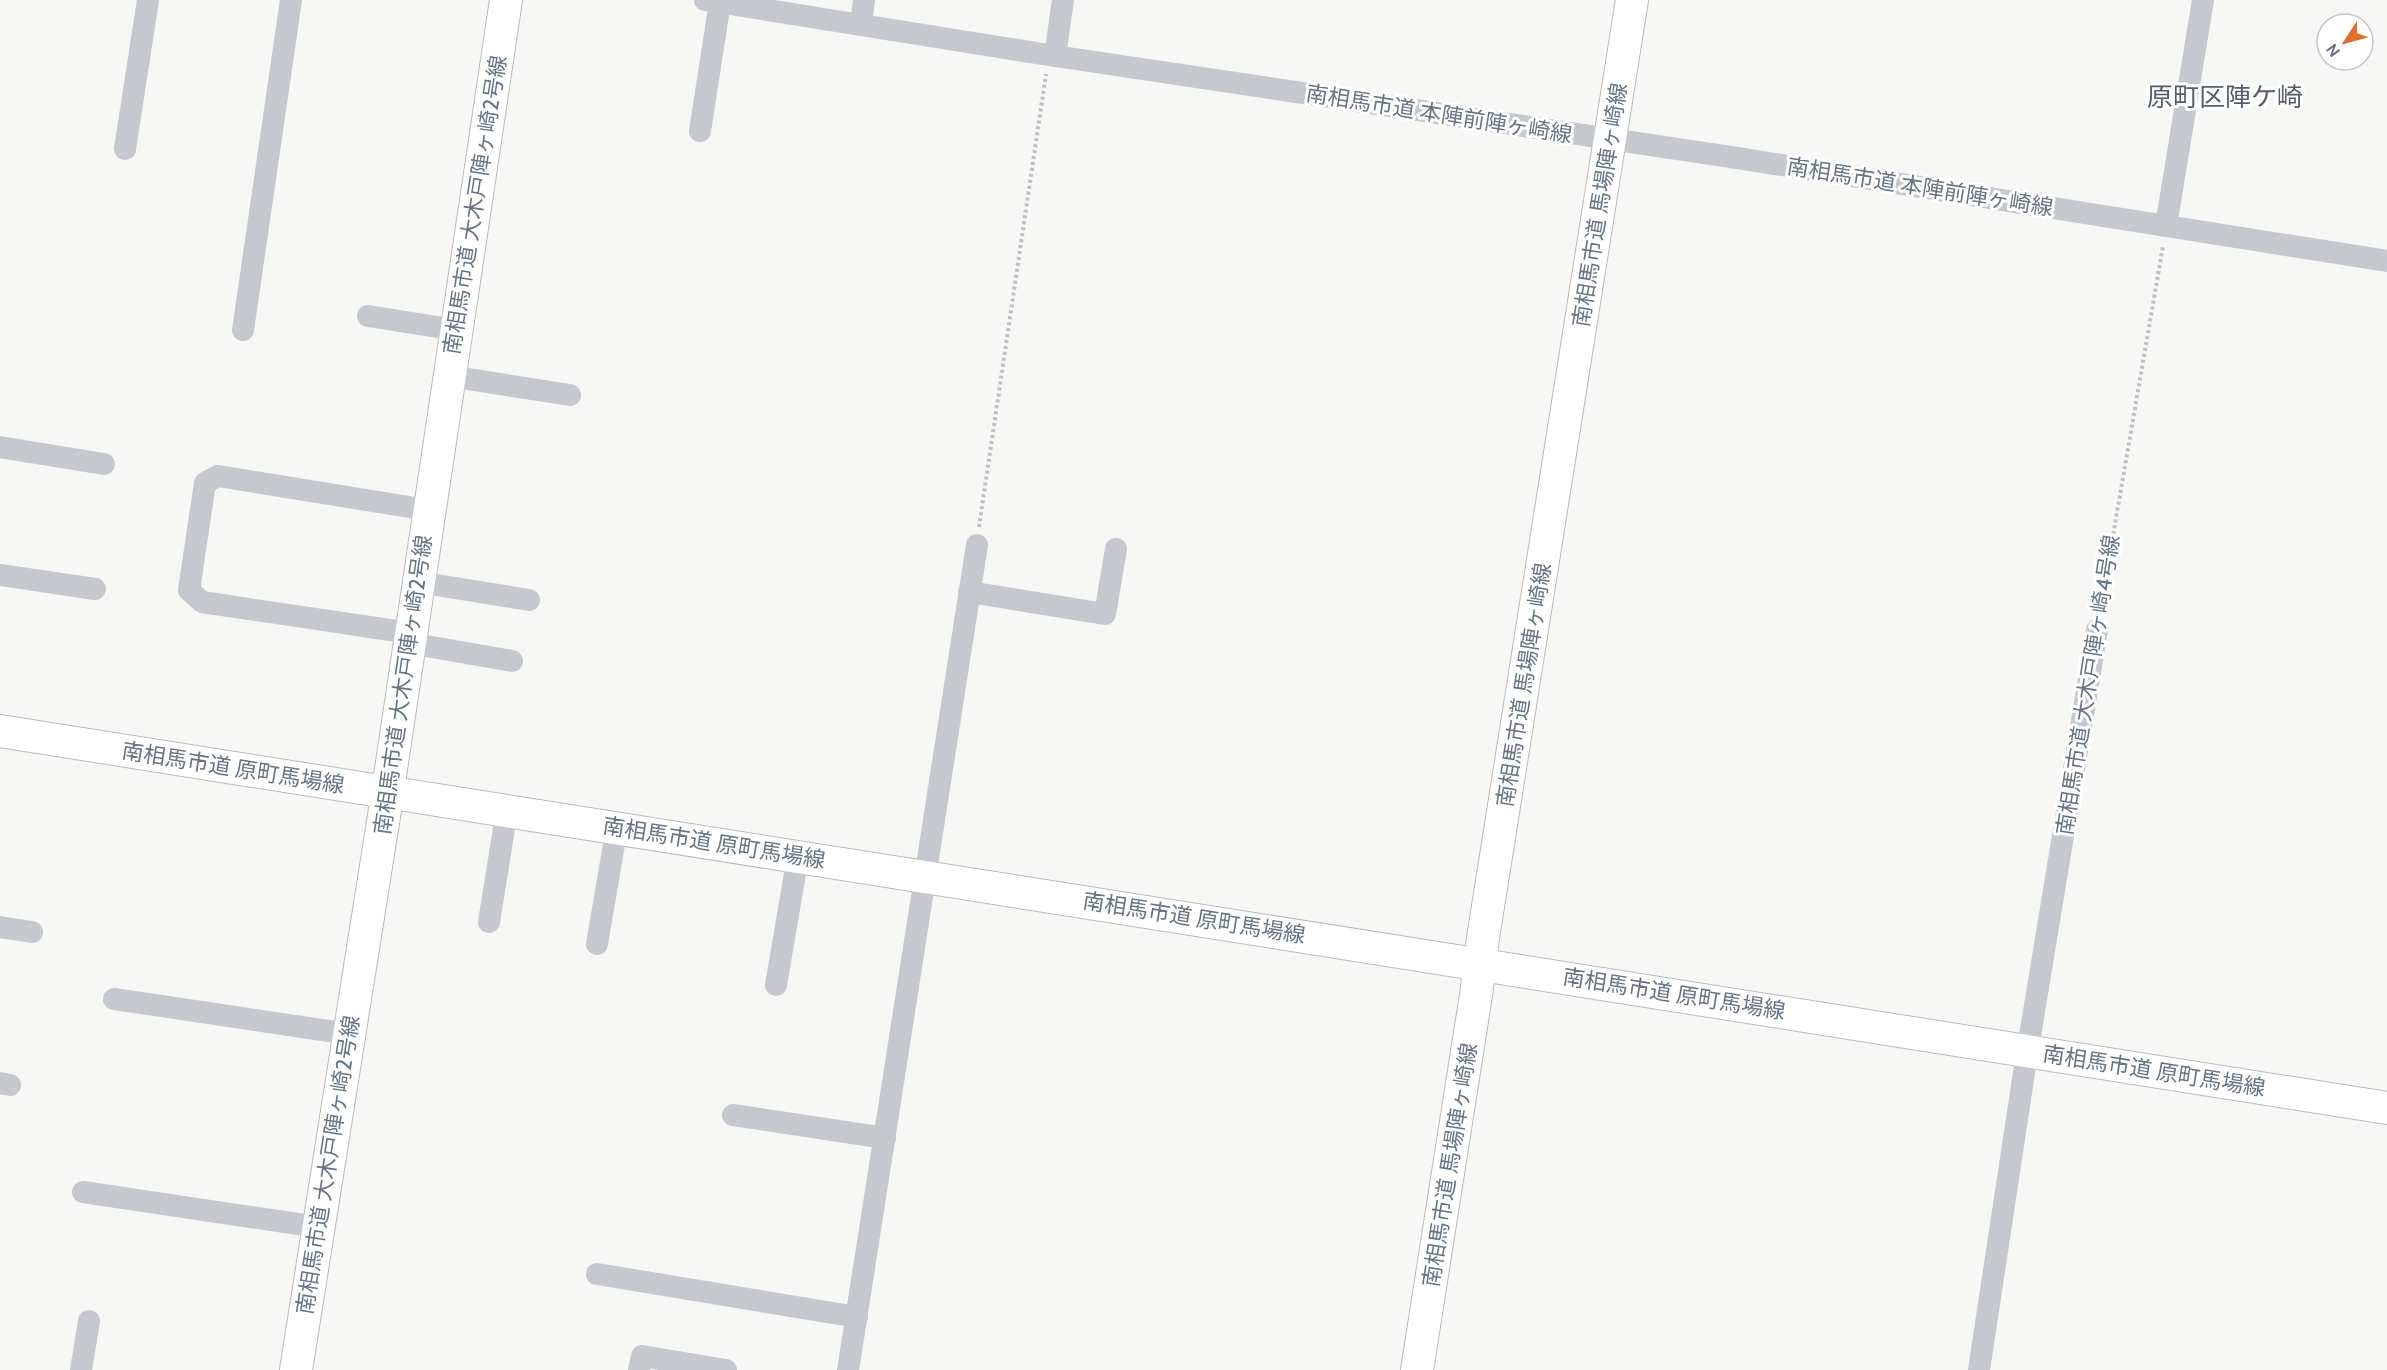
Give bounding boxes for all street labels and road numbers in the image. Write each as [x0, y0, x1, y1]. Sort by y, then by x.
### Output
street label: 南相馬市道 大木戸陣ヶ崎2号線 [438, 54, 512, 356]
street label: 南相馬市道 本陣前陣ヶ崎線 [1304, 80, 1574, 148]
street label: 南相馬市道 馬場陣ヶ崎線 [1567, 81, 1633, 329]
street label: 南相馬市道 本陣前陣ヶ崎線 [1785, 153, 2055, 221]
street label: 南相馬市道 大木戸陣ヶ崎2号線 [369, 533, 437, 837]
street label: 南相馬市道 大木戸陣ヶ崎4号線 [2051, 533, 2125, 837]
street label: 南相馬市道 馬場陣ヶ崎線 [1491, 561, 1557, 809]
street label: 南相馬市道 原町馬場線 [120, 737, 346, 799]
street label: 南相馬市道 原町馬場線 [601, 812, 827, 874]
street label: 南相馬市道 原町馬場線 [1081, 887, 1307, 949]
street label: 南相馬市道 原町馬場線 [1561, 963, 1787, 1025]
street label: 南相馬市道 大木戸陣ヶ崎2号線 [291, 1014, 365, 1316]
street label: 南相馬市道 原町馬場線 [2041, 1040, 2267, 1102]
street label: 南相馬市道 馬場陣ヶ崎線 [1417, 1041, 1483, 1289]

